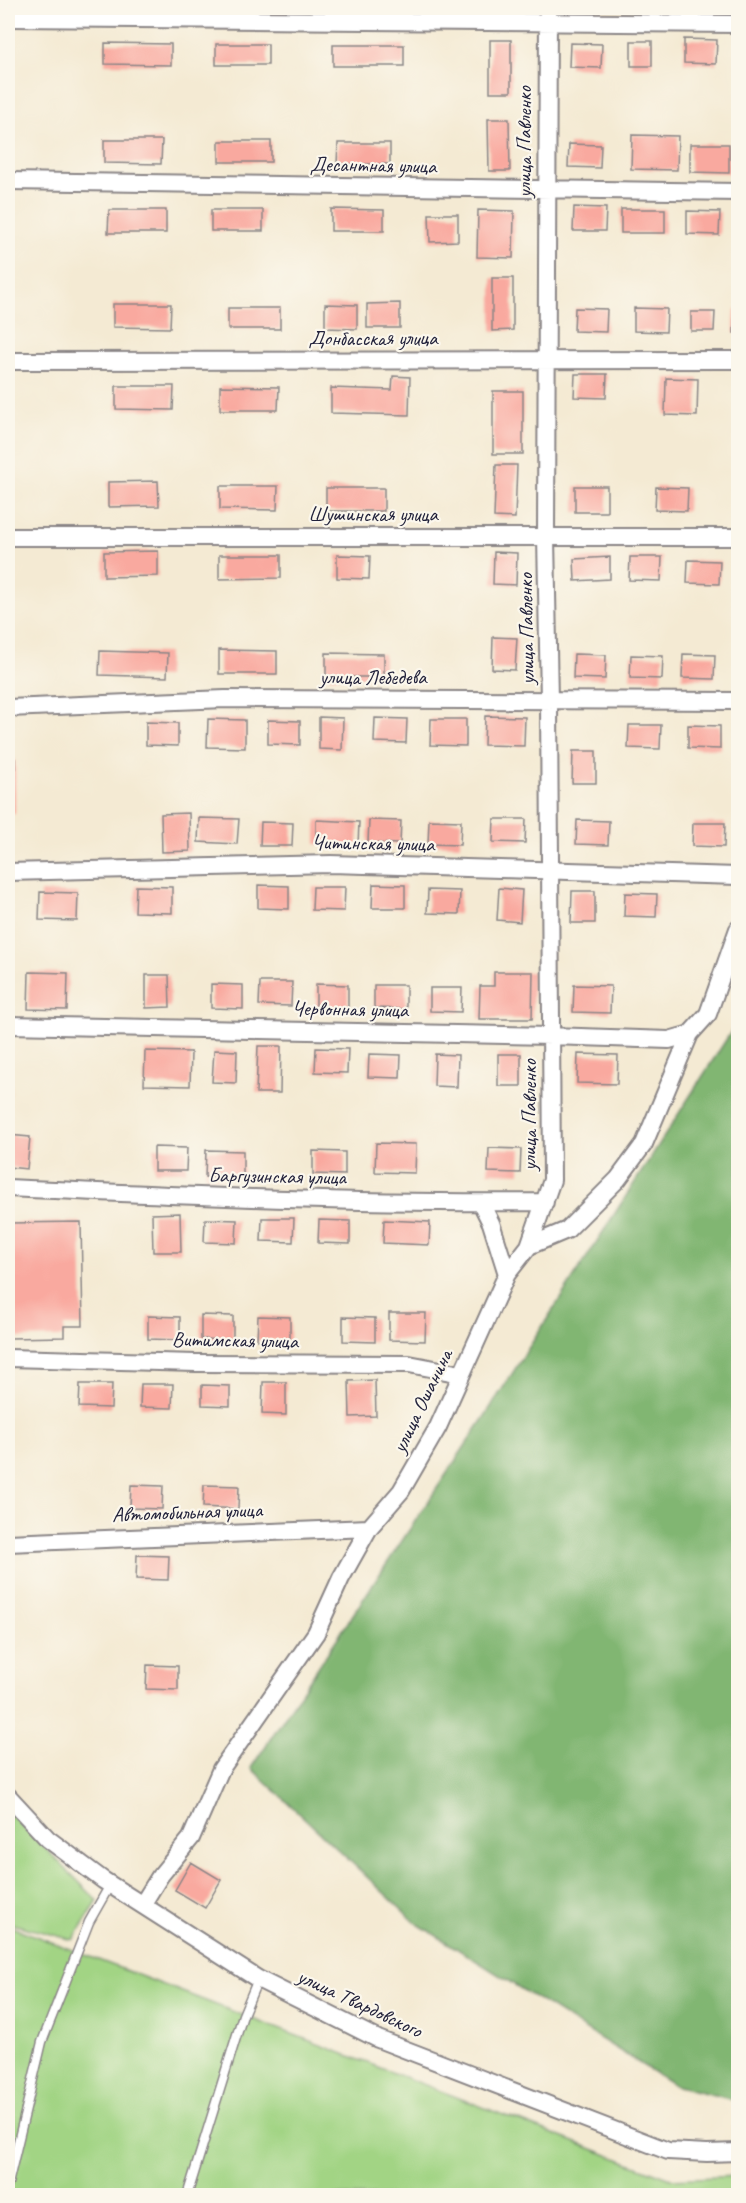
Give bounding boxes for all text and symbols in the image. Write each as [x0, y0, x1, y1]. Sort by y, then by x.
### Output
street label: улица Павленко [511, 85, 537, 200]
street label: Десантная улица [310, 151, 438, 179]
street label: Донбасская улица [309, 325, 439, 351]
street label: Шушинская улица [308, 501, 440, 527]
street label: улица Павленко [512, 571, 540, 687]
street label: улица Лебедева [318, 664, 428, 690]
street label: Читинская улица [312, 829, 436, 857]
street label: Червонная улица [292, 995, 410, 1023]
street label: улица Павленко [516, 1058, 542, 1173]
street label: Баргузинская улица [208, 1162, 348, 1190]
street label: Витимская улица [172, 1326, 300, 1354]
street label: улица Ошанина [385, 1343, 459, 1459]
street label: Автомобильная улица [111, 1496, 264, 1528]
street label: улица Твардовского [292, 1962, 428, 2044]

